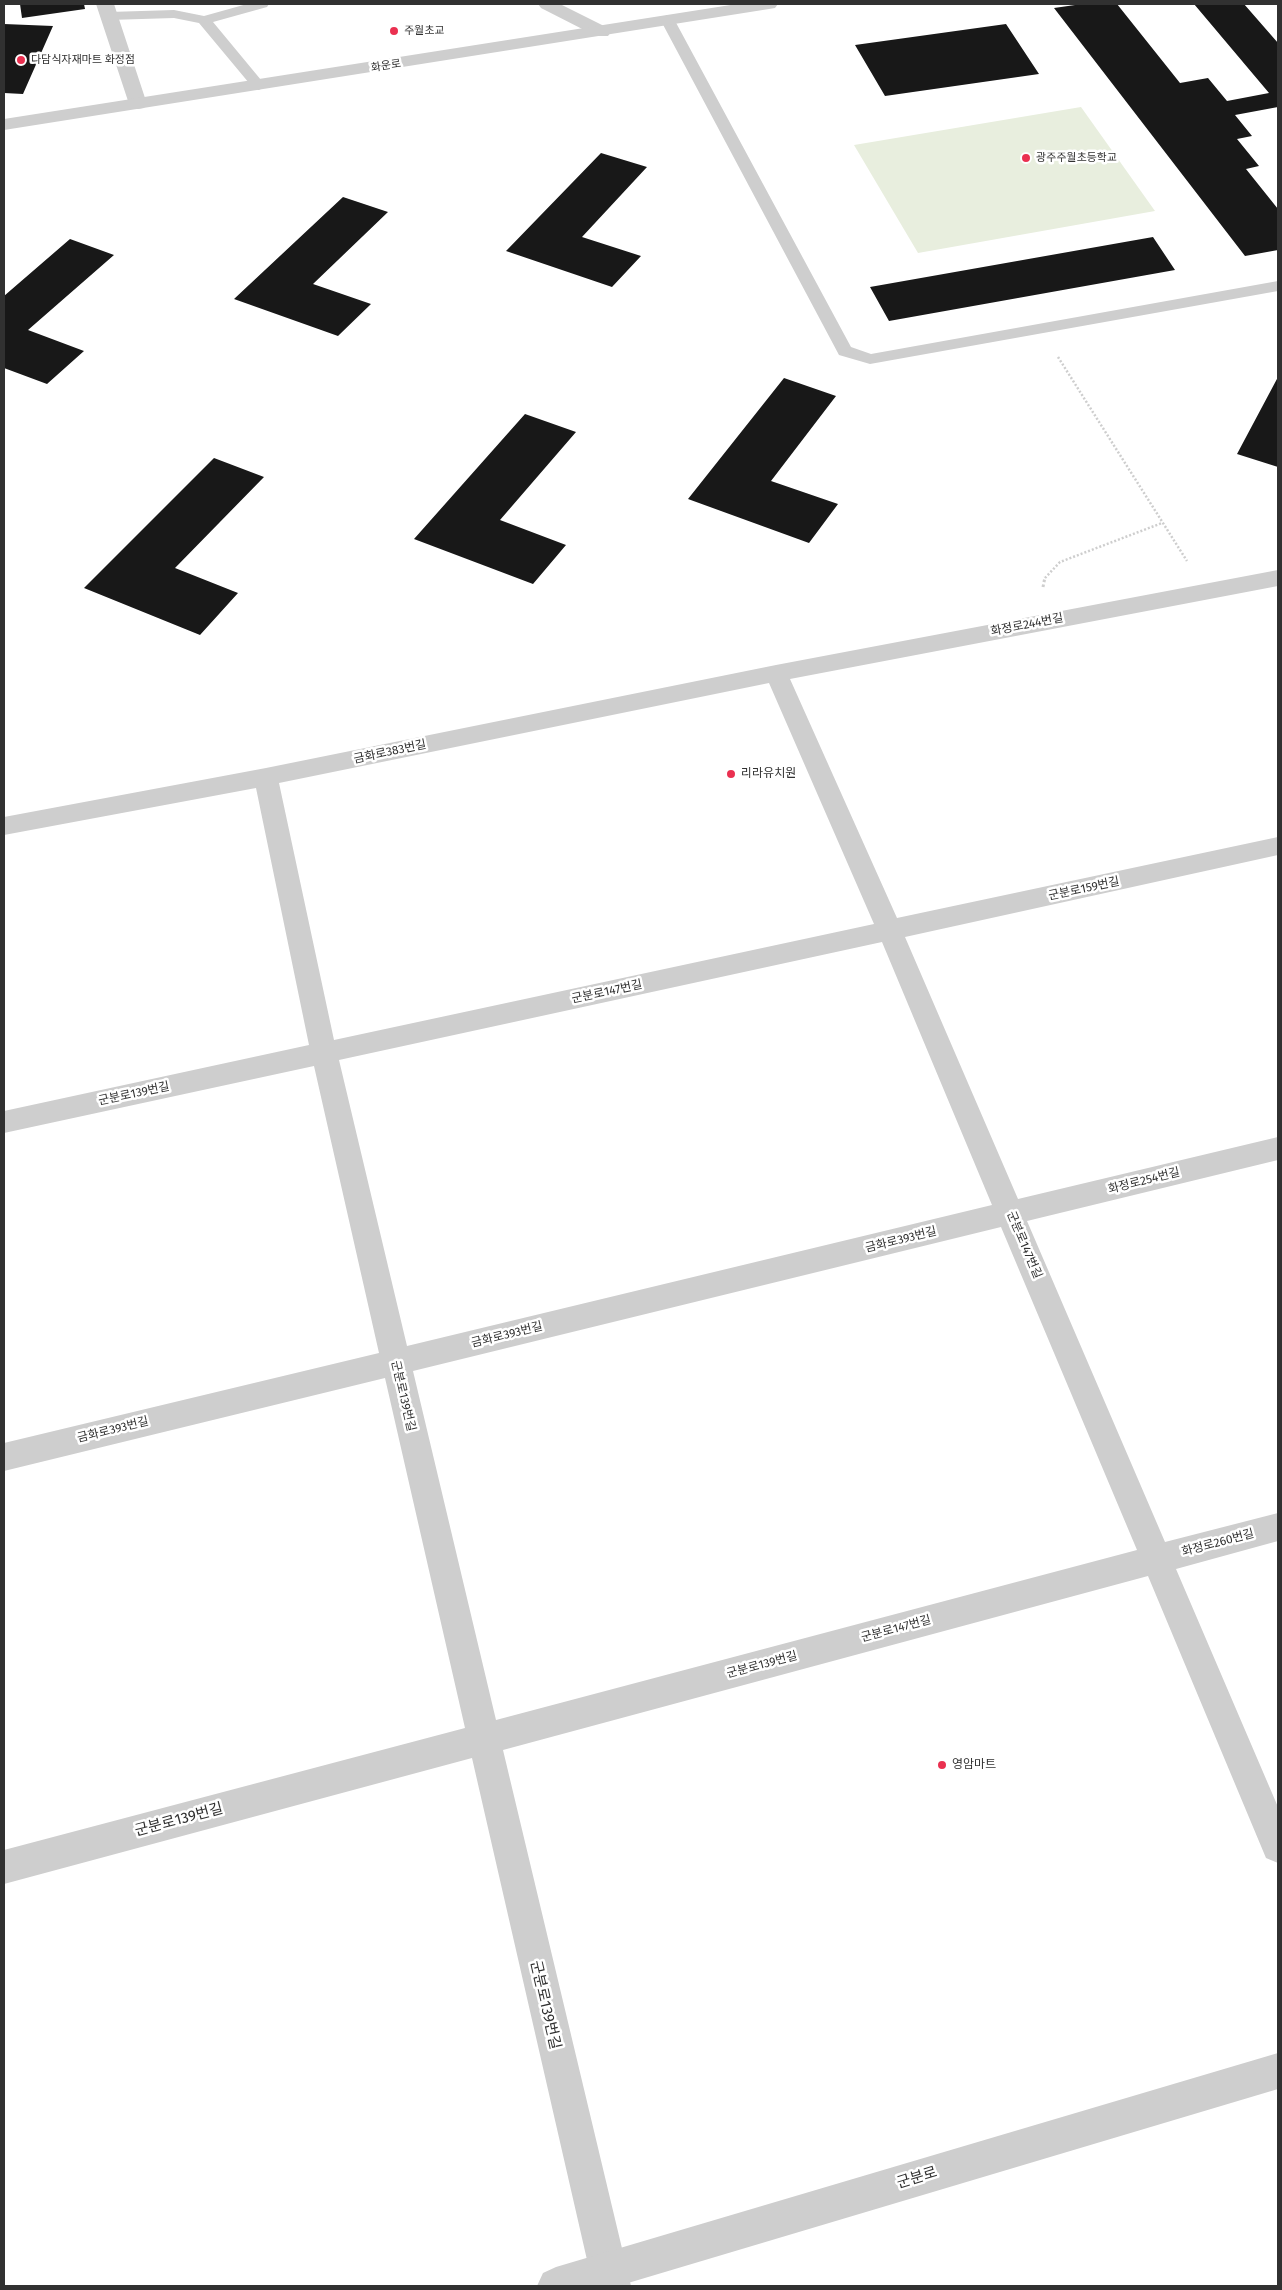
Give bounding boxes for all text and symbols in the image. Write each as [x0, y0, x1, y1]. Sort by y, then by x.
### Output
place label: 주월초교 [404, 24, 444, 38]
marker: 주월초교 [388, 25, 400, 37]
place label: 다담식자재마트 화정점 [31, 53, 135, 67]
marker: 다담식자재마트 화정점 [15, 54, 27, 66]
street label: 화운로 [370, 57, 402, 75]
place label: 광주주월초등학교 [1036, 151, 1117, 165]
marker: 광주주월초등학교 [1020, 152, 1032, 164]
street label: 화정로244번길 [990, 611, 1064, 639]
street label: 금화로383번길 [352, 737, 428, 767]
place label: 리라유치원 [741, 767, 796, 781]
marker: 리라유치원 [725, 768, 737, 780]
street label: 군분로159번길 [1047, 874, 1121, 904]
street label: 군분로147번길 [570, 977, 644, 1007]
street label: 군분로139번길 [97, 1079, 171, 1109]
street label: 화정로254번길 [1107, 1165, 1181, 1197]
street label: 군분로147번길 [1003, 1209, 1045, 1281]
street label: 금화로393번길 [864, 1224, 938, 1256]
street label: 금화로393번길 [470, 1319, 544, 1351]
street label: 군분로139번길 [388, 1359, 418, 1433]
street label: 금화로393번길 [76, 1414, 150, 1446]
street label: 화정로260번길 [1180, 1526, 1256, 1560]
street label: 군분로147번길 [859, 1613, 933, 1645]
street label: 군분로139번길 [725, 1649, 799, 1681]
place label: 영암마트 [952, 1758, 996, 1772]
marker: 영암마트 [936, 1759, 948, 1771]
street label: 군분로139번길 [133, 1800, 225, 1840]
street label: 군분로139번길 [526, 1959, 564, 2051]
street label: 군분로 [895, 2163, 939, 2193]

